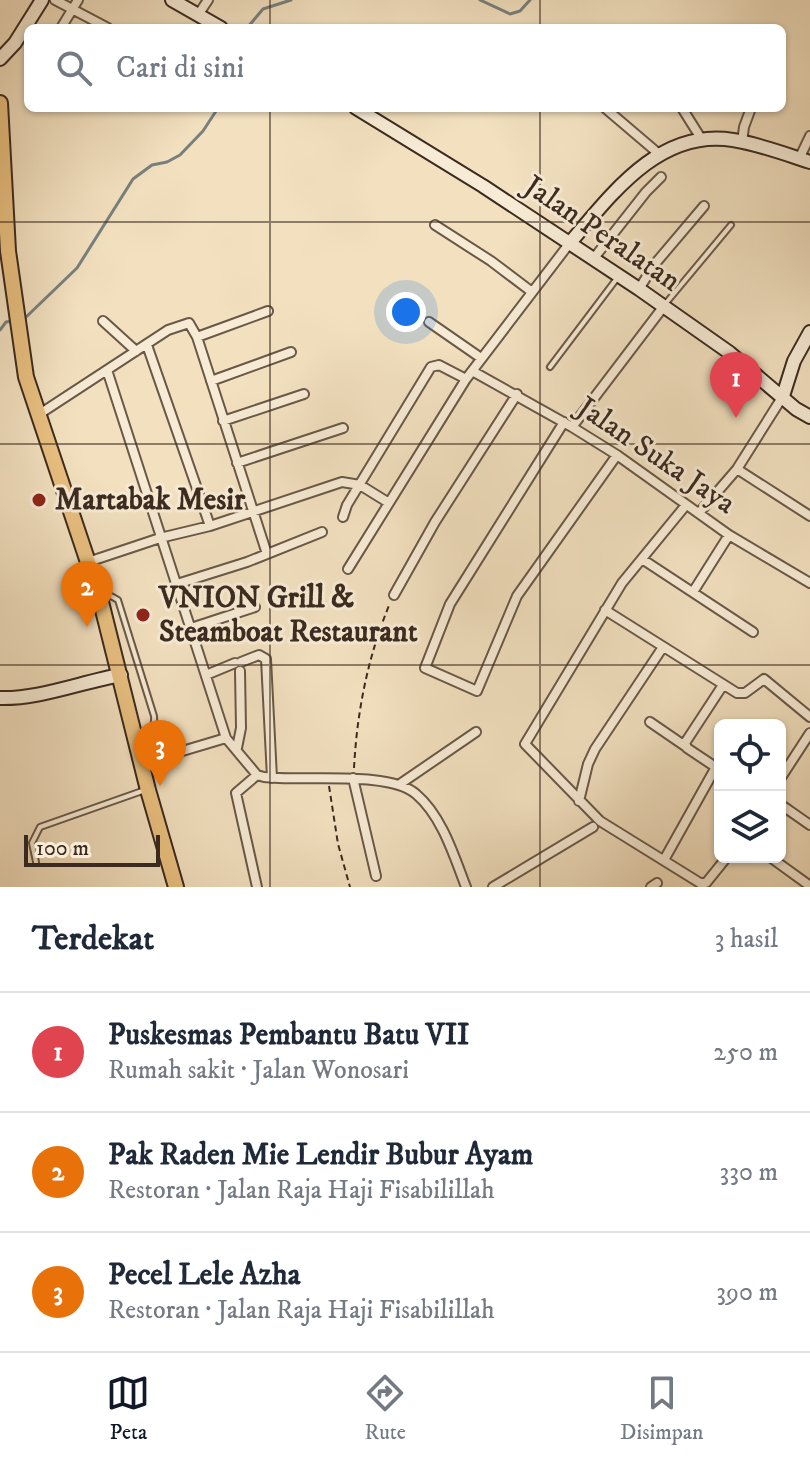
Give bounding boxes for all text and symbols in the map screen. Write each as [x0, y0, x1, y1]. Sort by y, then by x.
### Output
search box [24, 24, 786, 112]
icon: search [52, 46, 96, 90]
text: Cari di sini [116, 50, 244, 87]
street label: Jalan Peralatan [514, 166, 688, 300]
your location [386, 292, 426, 332]
pin: 1 [710, 352, 762, 418]
street label: Jalan Suka Jaya [567, 388, 742, 523]
place label: Martabak Mesir [55, 482, 246, 519]
marker: Martabak Mesir [30, 491, 48, 509]
pin: 2 [61, 561, 113, 627]
place label: VNION Grill & Steamboat Restaurant [158, 580, 418, 651]
marker: VNION Grill & Steamboat Restaurant [134, 606, 152, 624]
map controls [714, 719, 786, 863]
button: locate [714, 719, 786, 791]
pin: 3 [134, 720, 186, 786]
button: layers [714, 791, 786, 863]
scale bar [24, 831, 160, 867]
text: 100 m [36, 835, 89, 862]
text: Terdekat [32, 918, 154, 960]
text: 3 hasil [715, 923, 778, 956]
text: Puskesmas Pembantu Batu VII [108, 1017, 469, 1054]
text: 1 [53, 1036, 63, 1069]
text: 250 m [713, 1036, 778, 1069]
text: Rumah sakit · Jalan Wonosari [108, 1054, 409, 1087]
text: Pak Raden Mie Lendir Bubur Ayam [108, 1137, 533, 1174]
text: 2 [52, 1156, 64, 1189]
text: 330 m [720, 1156, 778, 1189]
text: Restoran · Jalan Raja Haji Fisabilillah [108, 1174, 495, 1207]
text: Pecel Lele Azha [108, 1257, 301, 1294]
text: 3 [53, 1276, 63, 1309]
text: 390 m [716, 1276, 778, 1309]
text: Restoran · Jalan Raja Haji Fisabilillah [108, 1294, 495, 1327]
tab: Peta [106, 1371, 150, 1446]
tab: Rute [363, 1371, 407, 1446]
tab: Disimpan [620, 1371, 704, 1446]

